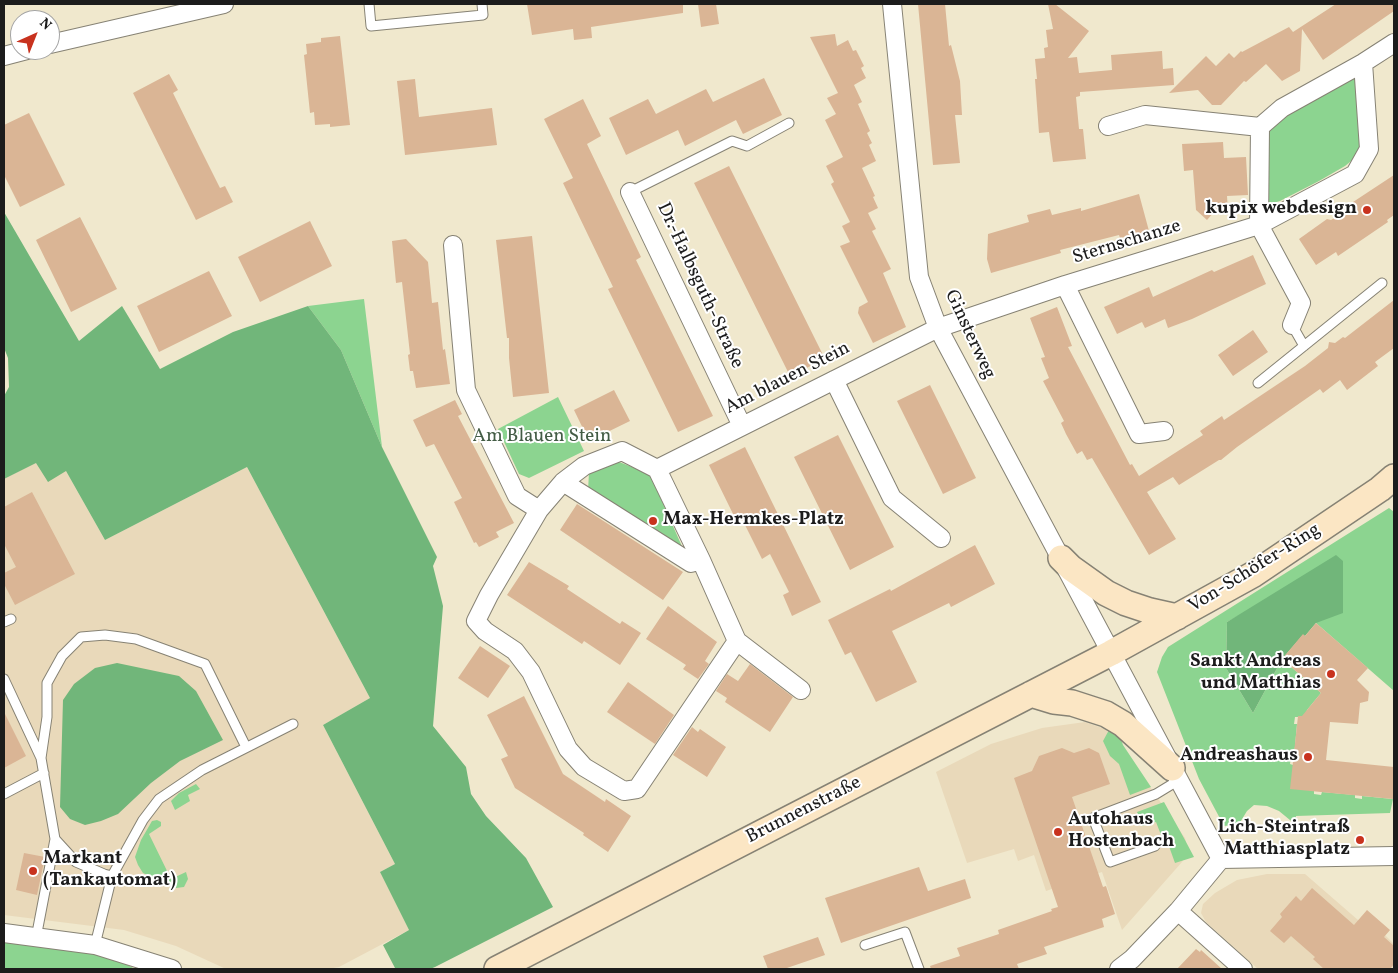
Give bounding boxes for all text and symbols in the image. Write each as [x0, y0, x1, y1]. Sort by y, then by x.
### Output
north arrow [10, 10, 60, 60]
text: N [35, 14, 55, 35]
street label: Dr.-Halbsguth-Straße [651, 199, 747, 373]
place label: kupix webdesign [1205, 199, 1357, 221]
marker: kupix webdesign [1361, 204, 1373, 216]
street label: Sternschanze [1070, 216, 1184, 270]
street label: Ginsterweg [938, 287, 1000, 383]
street label: Am blauen Stein [722, 338, 854, 420]
park label: Am Blauen Stein [473, 427, 611, 449]
place label: Max-Hermkes-Platz [663, 510, 844, 532]
marker: Max-Hermkes-Platz [647, 515, 659, 527]
street label: Von-Schöfer-Ring [1185, 519, 1325, 619]
place label: Sankt Andreas und Matthias [1190, 652, 1321, 696]
marker: Sankt Andreas und Matthias [1325, 668, 1337, 680]
place label: Andreashaus [1180, 746, 1298, 768]
marker: Andreashaus [1302, 751, 1314, 763]
street label: Brunnenstraße [743, 772, 865, 850]
place label: Autohaus Hostenbach [1068, 810, 1174, 854]
place label: Lich-Steintraß Matthiasplatz [1217, 818, 1350, 862]
marker: Autohaus Hostenbach [1052, 826, 1064, 838]
marker: Lich-Steintraß Matthiasplatz [1354, 834, 1366, 846]
place label: Markant (Tankautomat) [43, 849, 176, 893]
marker: Markant (Tankautomat) [27, 865, 39, 877]

